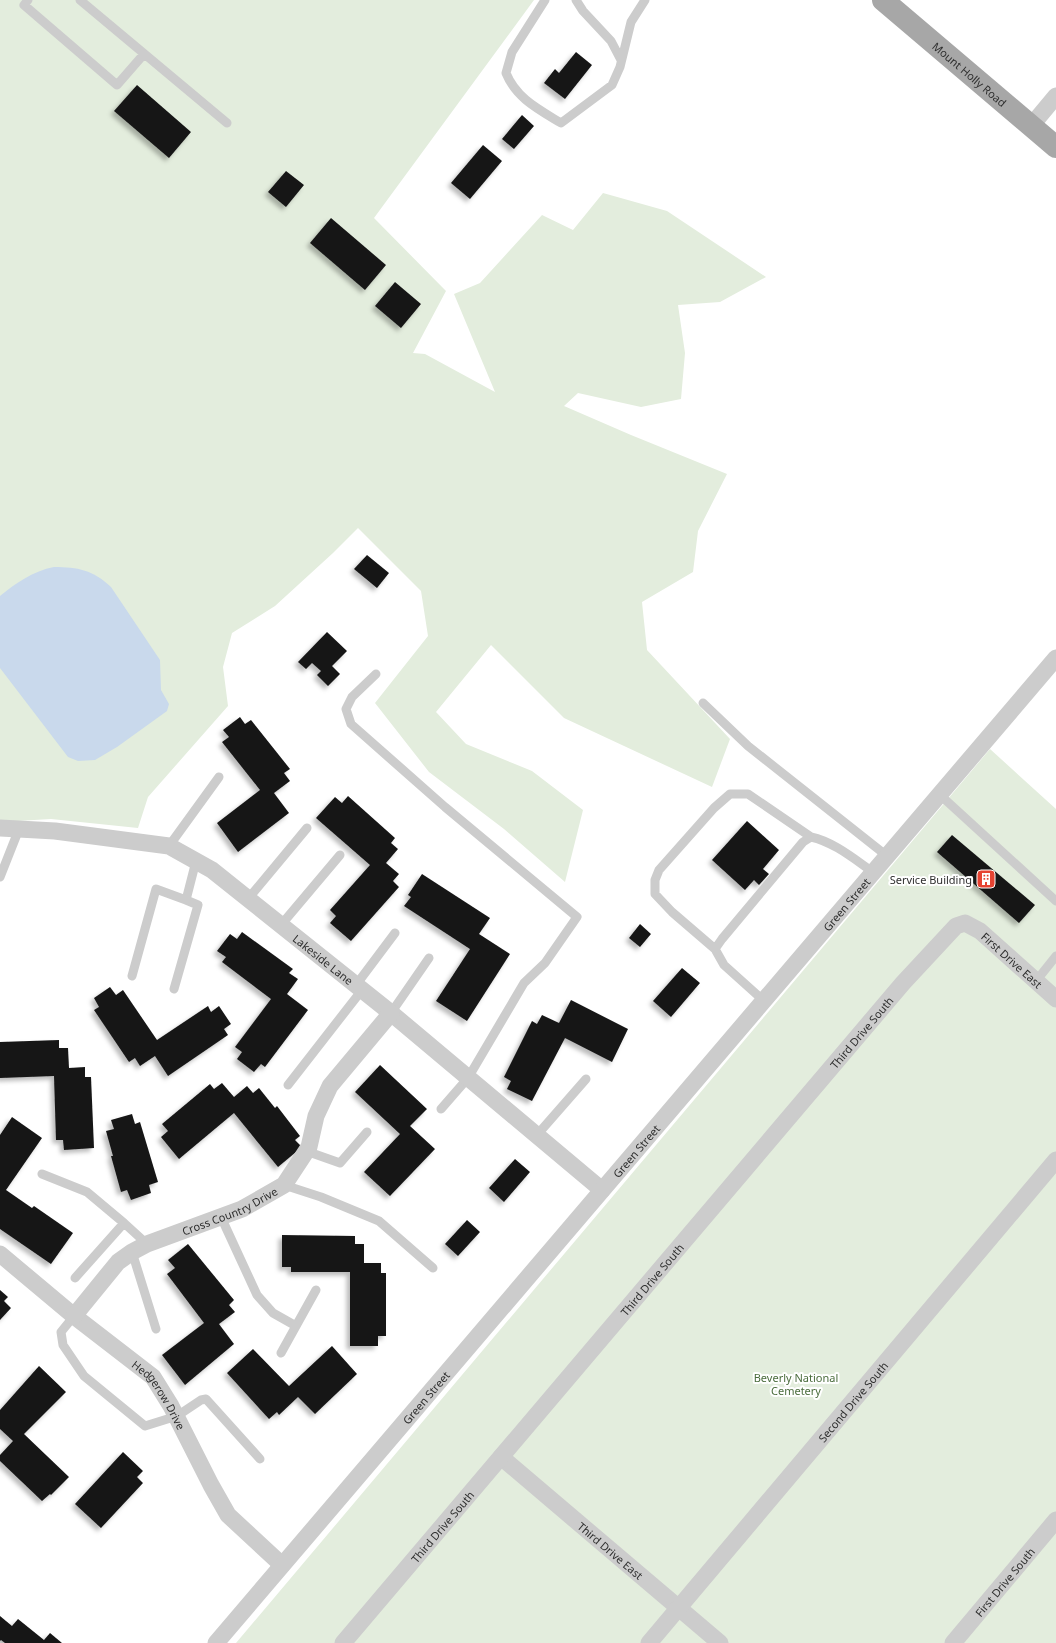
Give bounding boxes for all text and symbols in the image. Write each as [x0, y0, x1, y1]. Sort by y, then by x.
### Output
street label: Mount Holly Road [930, 38, 1010, 110]
building icon: Service Building [975, 868, 997, 890]
place label: Service Building [890, 872, 972, 887]
street label: Green Street [819, 874, 873, 934]
street label: First Drive East [978, 929, 1046, 991]
street label: Lakeside Lane [290, 930, 357, 988]
street label: Third Drive South [826, 993, 896, 1071]
street label: Green Street [609, 1121, 663, 1180]
street label: Cross Country Drive [180, 1183, 280, 1238]
street label: Third Drive South [617, 1240, 686, 1319]
street label: Hedgerow Drive [129, 1356, 189, 1432]
street label: Second Drive South [814, 1358, 891, 1445]
street label: Green Street [399, 1368, 452, 1427]
park label: Beverly National Cemetery [754, 1370, 838, 1398]
street label: Third Drive South [407, 1487, 477, 1566]
street label: Third Drive East [575, 1518, 647, 1582]
street label: First Drive South [971, 1544, 1038, 1619]

